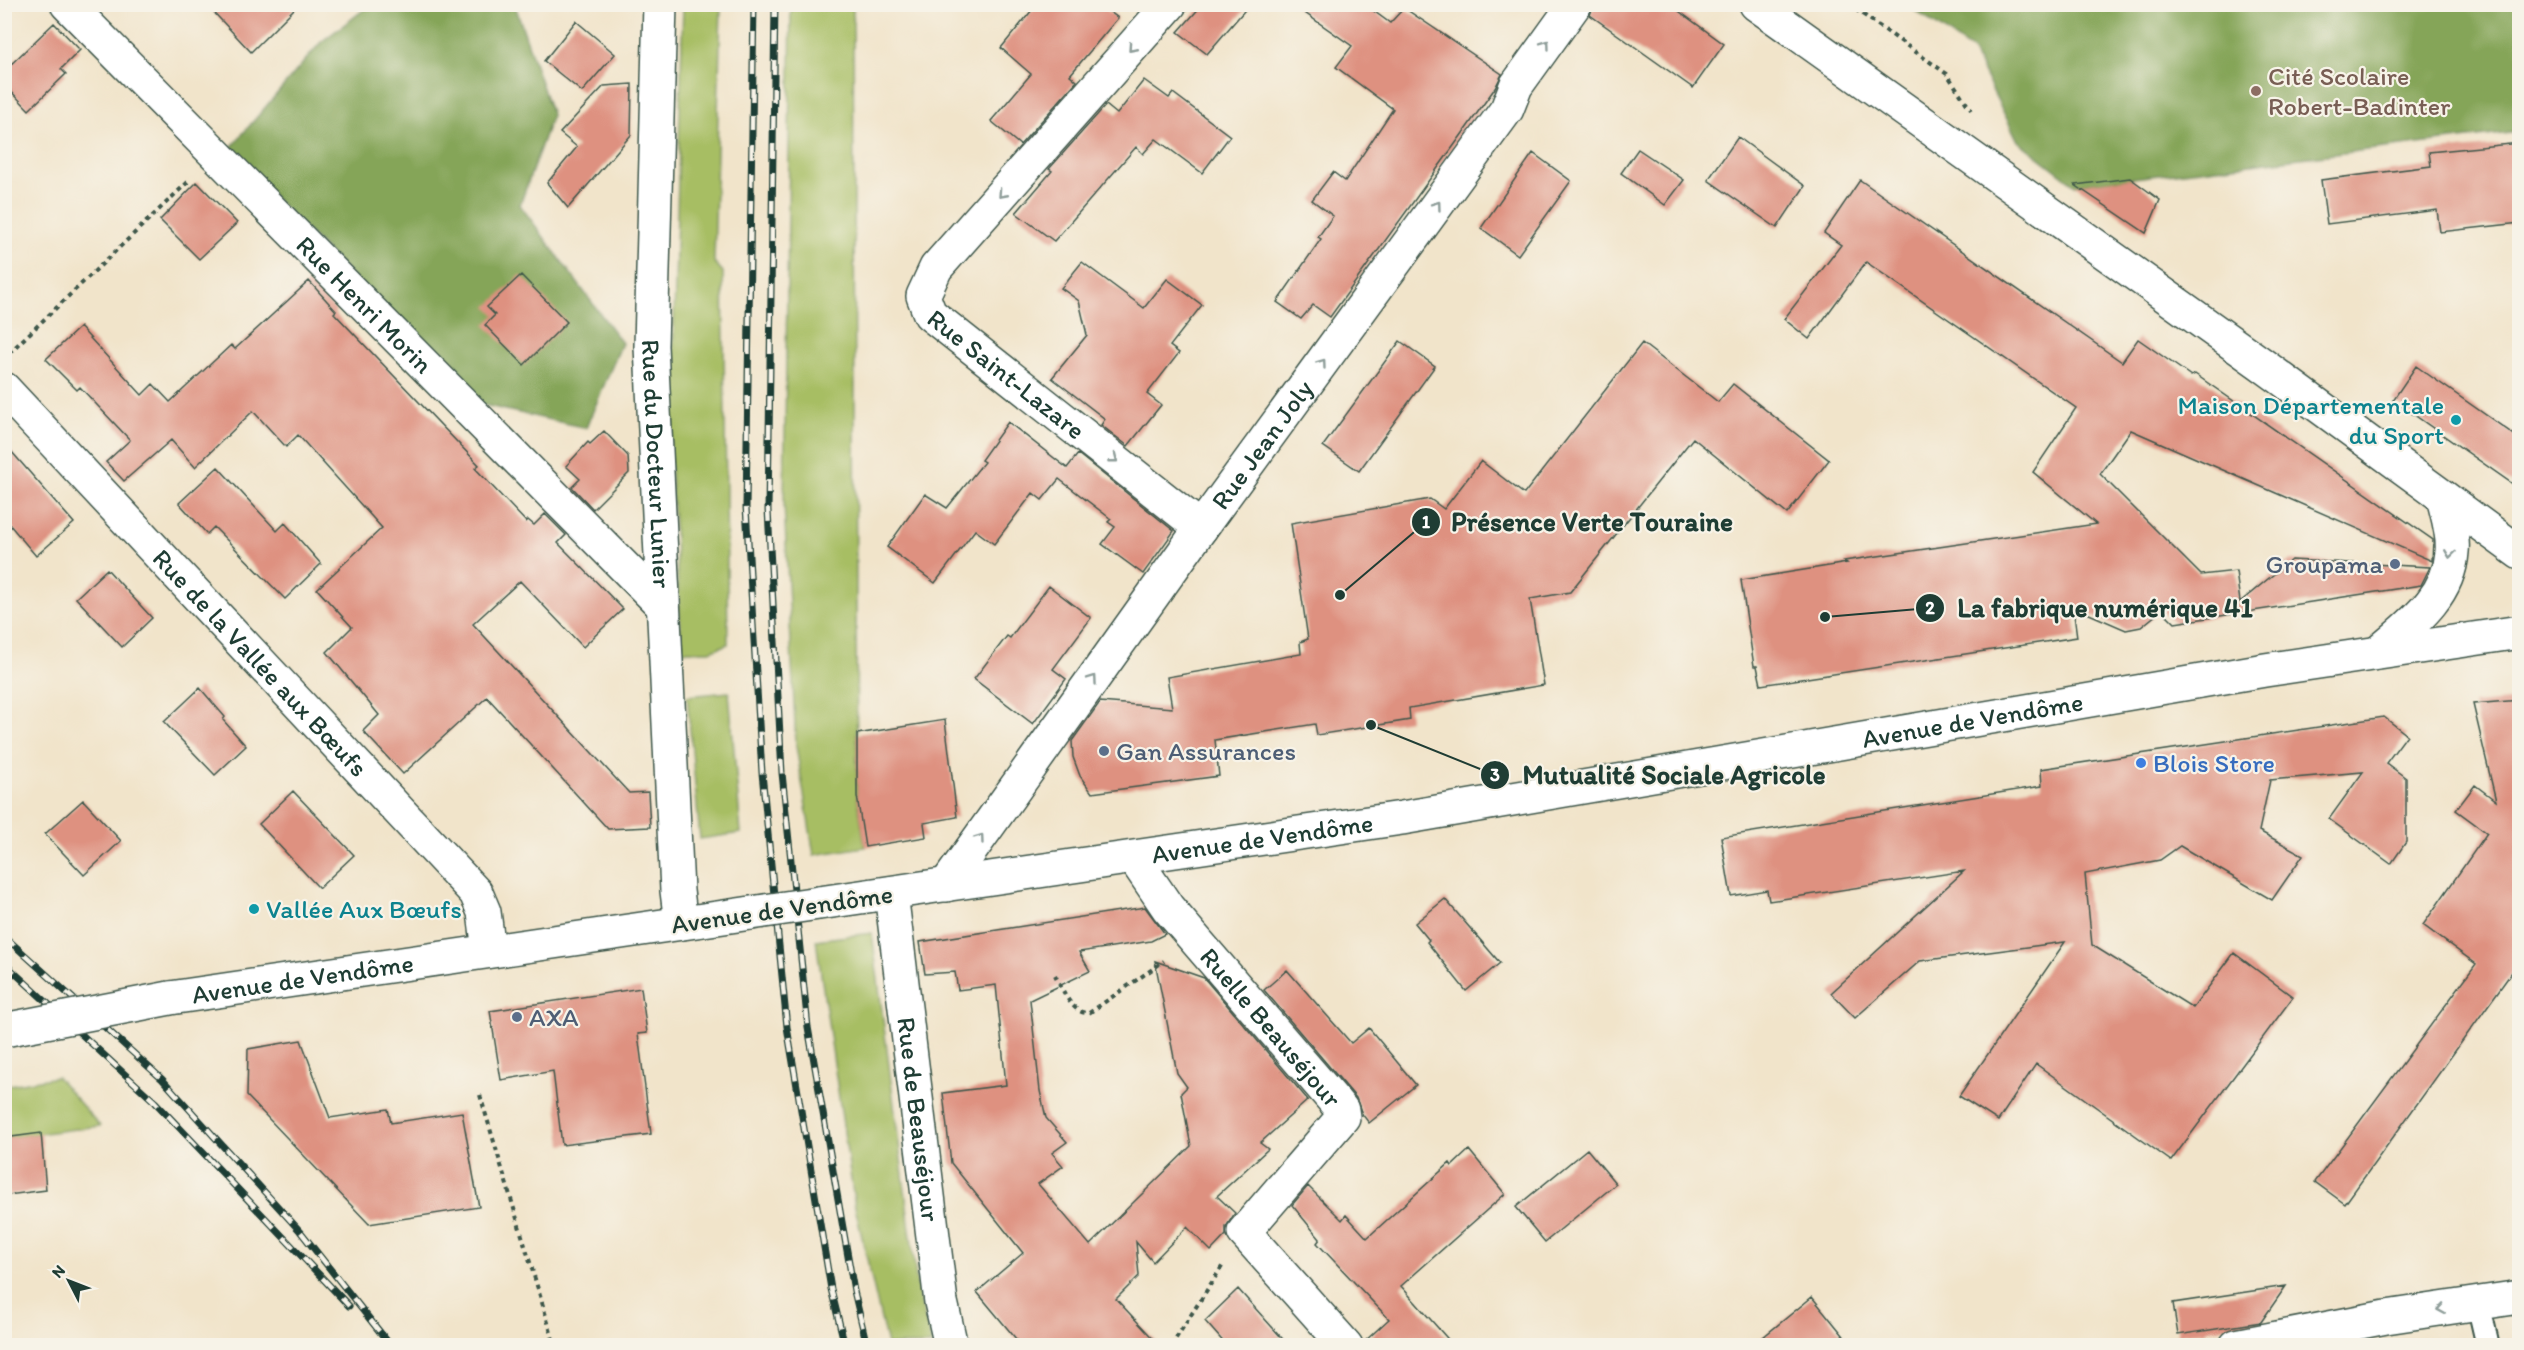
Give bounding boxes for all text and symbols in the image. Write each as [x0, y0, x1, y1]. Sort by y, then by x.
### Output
one-way arrow [1539, 40, 1550, 51]
one-way arrow [1128, 41, 1139, 52]
place label: Cité Scolaire Robert-Badinter [2268, 60, 2451, 122]
marker: Cité Scolaire Robert-Badinter [2249, 84, 2263, 98]
one-way arrow [998, 187, 1009, 198]
one-way arrow [1430, 201, 1441, 212]
street label: Rue Henri Morin [290, 229, 440, 380]
street label: Rue Saint-Lazare [921, 302, 1092, 446]
street label: Rue du Docteur Lunier [635, 339, 679, 589]
one-way arrow [1315, 358, 1326, 369]
street label: Rue Jean Joly [1204, 374, 1320, 516]
place label: Maison Départementale du Sport [2177, 389, 2444, 451]
marker: Maison Départementale du Sport [2449, 413, 2463, 427]
one-way arrow [1107, 452, 1118, 463]
callout: Présence Verte Touraine [1411, 499, 1743, 544]
text: Présence Verte Touraine [1451, 505, 1733, 538]
text: 1 [1422, 511, 1431, 533]
street label: Rue de la Vallée aux Bœufs [146, 542, 375, 783]
place label: Groupama [2265, 548, 2383, 580]
one-way arrow [2445, 550, 2457, 559]
marker: Groupama [2388, 557, 2402, 571]
callout: La fabrique numérique 41 [1915, 585, 2265, 630]
text: La fabrique numérique 41 [1957, 591, 2253, 624]
text: 2 [1925, 597, 1935, 619]
one-way arrow [1086, 675, 1097, 686]
street label: Avenue de Vendôme [1860, 685, 2085, 755]
place label: Gan Assurances [1116, 735, 1296, 767]
marker: Gan Assurances [1097, 744, 1111, 758]
place label: Blois Store [2153, 747, 2275, 779]
callout: Mutualité Sociale Agricole [1480, 753, 1837, 798]
marker: Blois Store [2134, 756, 2148, 770]
text: Mutualité Sociale Agricole [1522, 758, 1826, 791]
text: 3 [1490, 764, 1500, 786]
street label: Avenue de Vendôme [1149, 806, 1375, 870]
one-way arrow [973, 834, 984, 845]
street label: Avenue de Vendôme [669, 878, 895, 940]
place label: Vallée Aux Bœufs [266, 893, 462, 925]
marker: Vallée Aux Bœufs [247, 902, 261, 916]
street label: Ruelle Beauséjour [1193, 941, 1349, 1114]
street label: Avenue de Vendôme [190, 947, 416, 1011]
place label: AXA [529, 1001, 579, 1033]
marker: AXA [510, 1010, 524, 1024]
street label: Rue de Beauséjour [890, 1015, 947, 1224]
north arrow [39, 1251, 99, 1311]
text: N [48, 1261, 69, 1282]
one-way arrow [2436, 1302, 2446, 1314]

